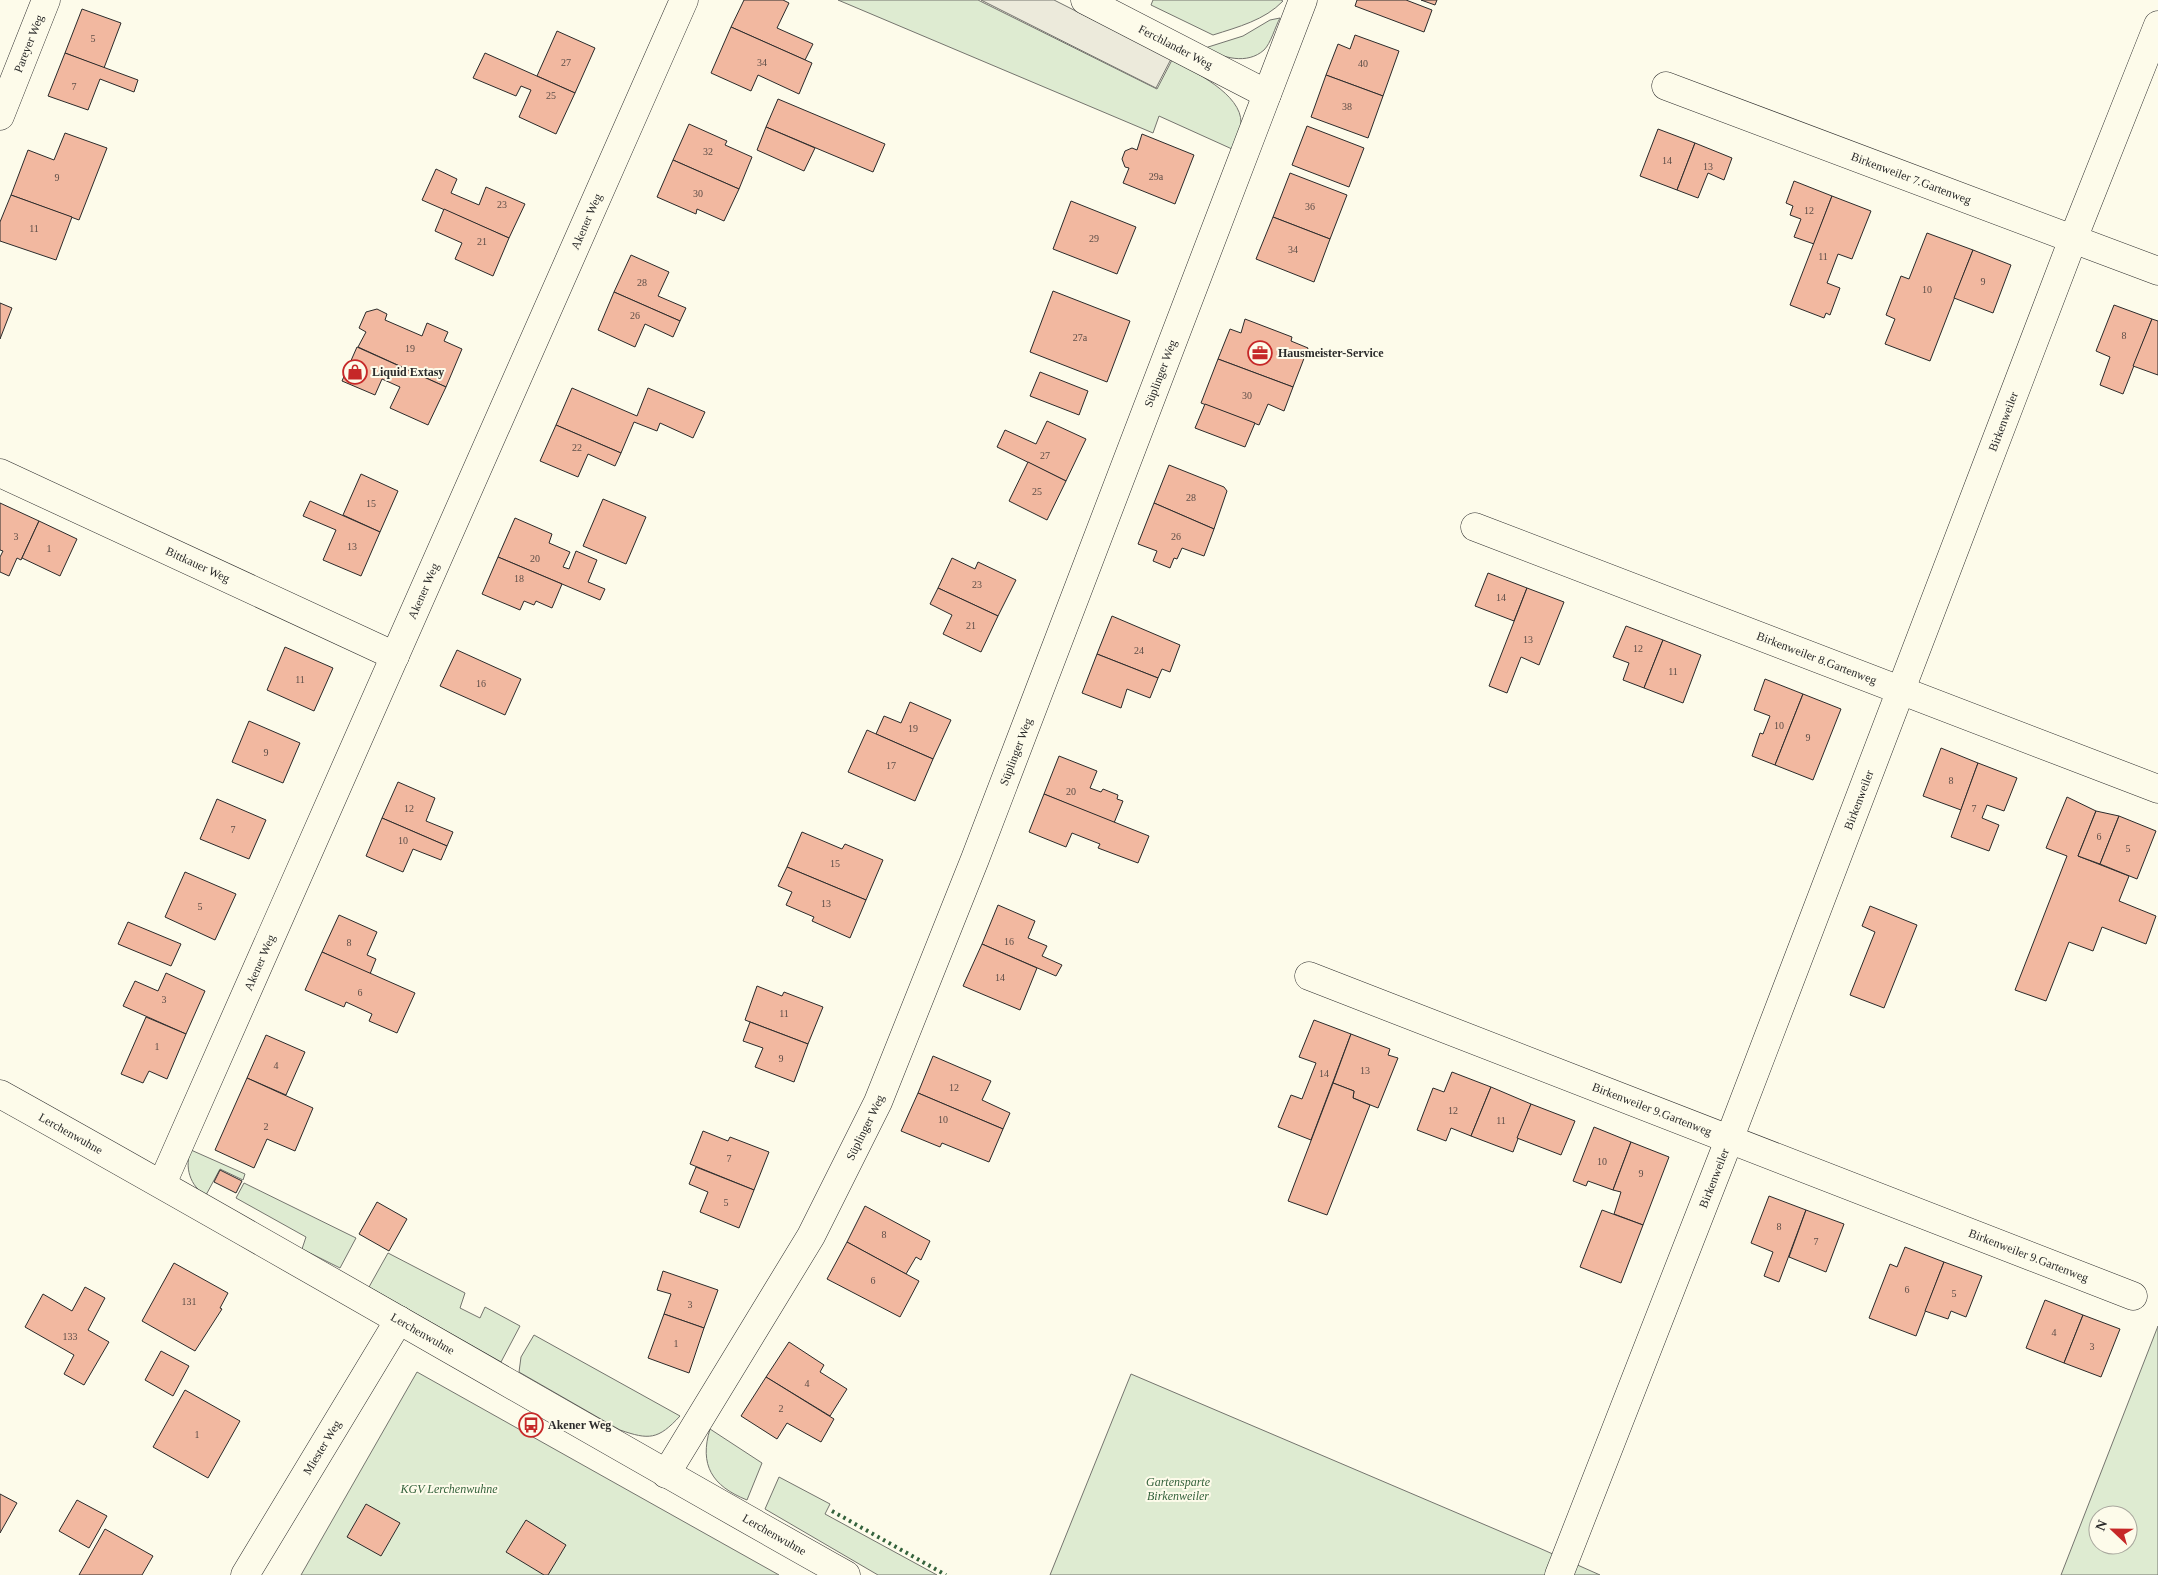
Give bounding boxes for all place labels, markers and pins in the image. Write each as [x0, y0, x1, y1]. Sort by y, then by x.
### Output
office icon: Hausmeister-Service [1247, 340, 1273, 366]
place label: Hausmeister-Service [1278, 346, 1384, 360]
shop icon: Liquid Extasy [342, 359, 368, 385]
place label: Liquid Extasy [372, 365, 444, 379]
bus stop icon: Akener Weg [518, 1412, 544, 1438]
place label: Akener Weg [548, 1418, 611, 1432]

